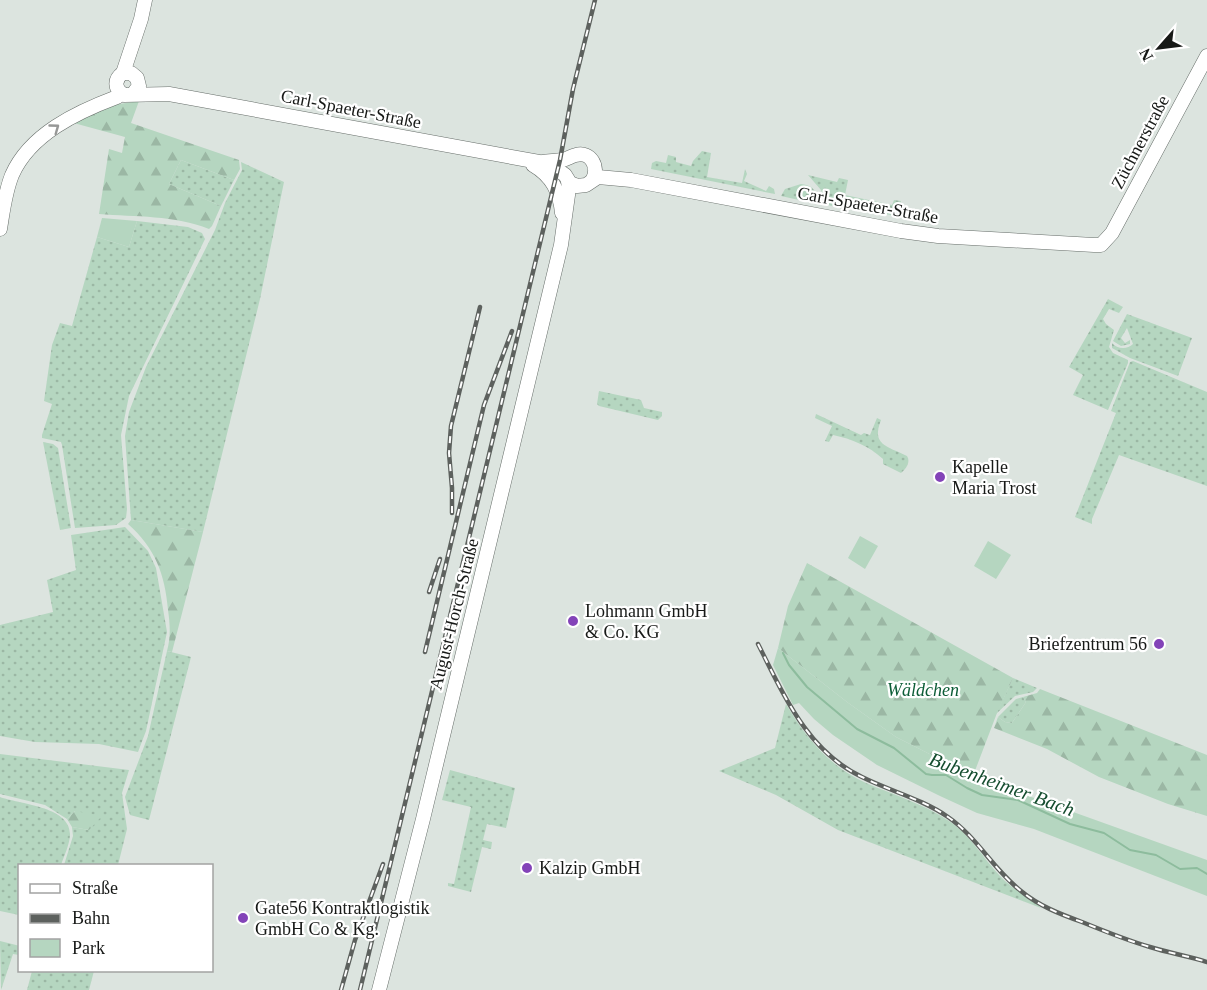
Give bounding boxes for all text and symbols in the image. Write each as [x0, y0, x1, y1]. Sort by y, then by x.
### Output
north arrow [1129, 18, 1189, 78]
text: N [1136, 45, 1156, 64]
street label: Carl-Spaeter-Straße [279, 86, 423, 132]
street label: Züchnerstraße [1107, 92, 1173, 192]
one-way arrow [49, 124, 60, 135]
street label: Carl-Spaeter-Straße [796, 183, 940, 227]
place label: Kapelle Maria Trost [952, 457, 1037, 498]
marker: Kapelle Maria Trost [933, 470, 947, 484]
street label: August-Horch-Straße [426, 536, 482, 692]
place label: Lohmann GmbH & Co. KG [585, 601, 707, 642]
marker: Lohmann GmbH & Co. KG [566, 614, 580, 628]
place label: Briefzentrum 56 [1029, 634, 1147, 654]
marker: Briefzentrum 56 [1152, 637, 1166, 651]
park label: Wäldchen [887, 680, 959, 700]
water label: Bubenheimer Bach [926, 748, 1078, 820]
place label: Kalzip GmbH [539, 858, 640, 878]
marker: Kalzip GmbH [520, 861, 534, 875]
legend [18, 864, 213, 972]
text: Straße [72, 878, 118, 898]
place label: Gate56 Kontraktlogistik GmbH Co & Kg. [255, 898, 429, 939]
text: Bahn [72, 908, 110, 928]
marker: Gate56 Kontraktlogistik GmbH Co & Kg. [236, 911, 250, 925]
text: Park [72, 938, 105, 958]

